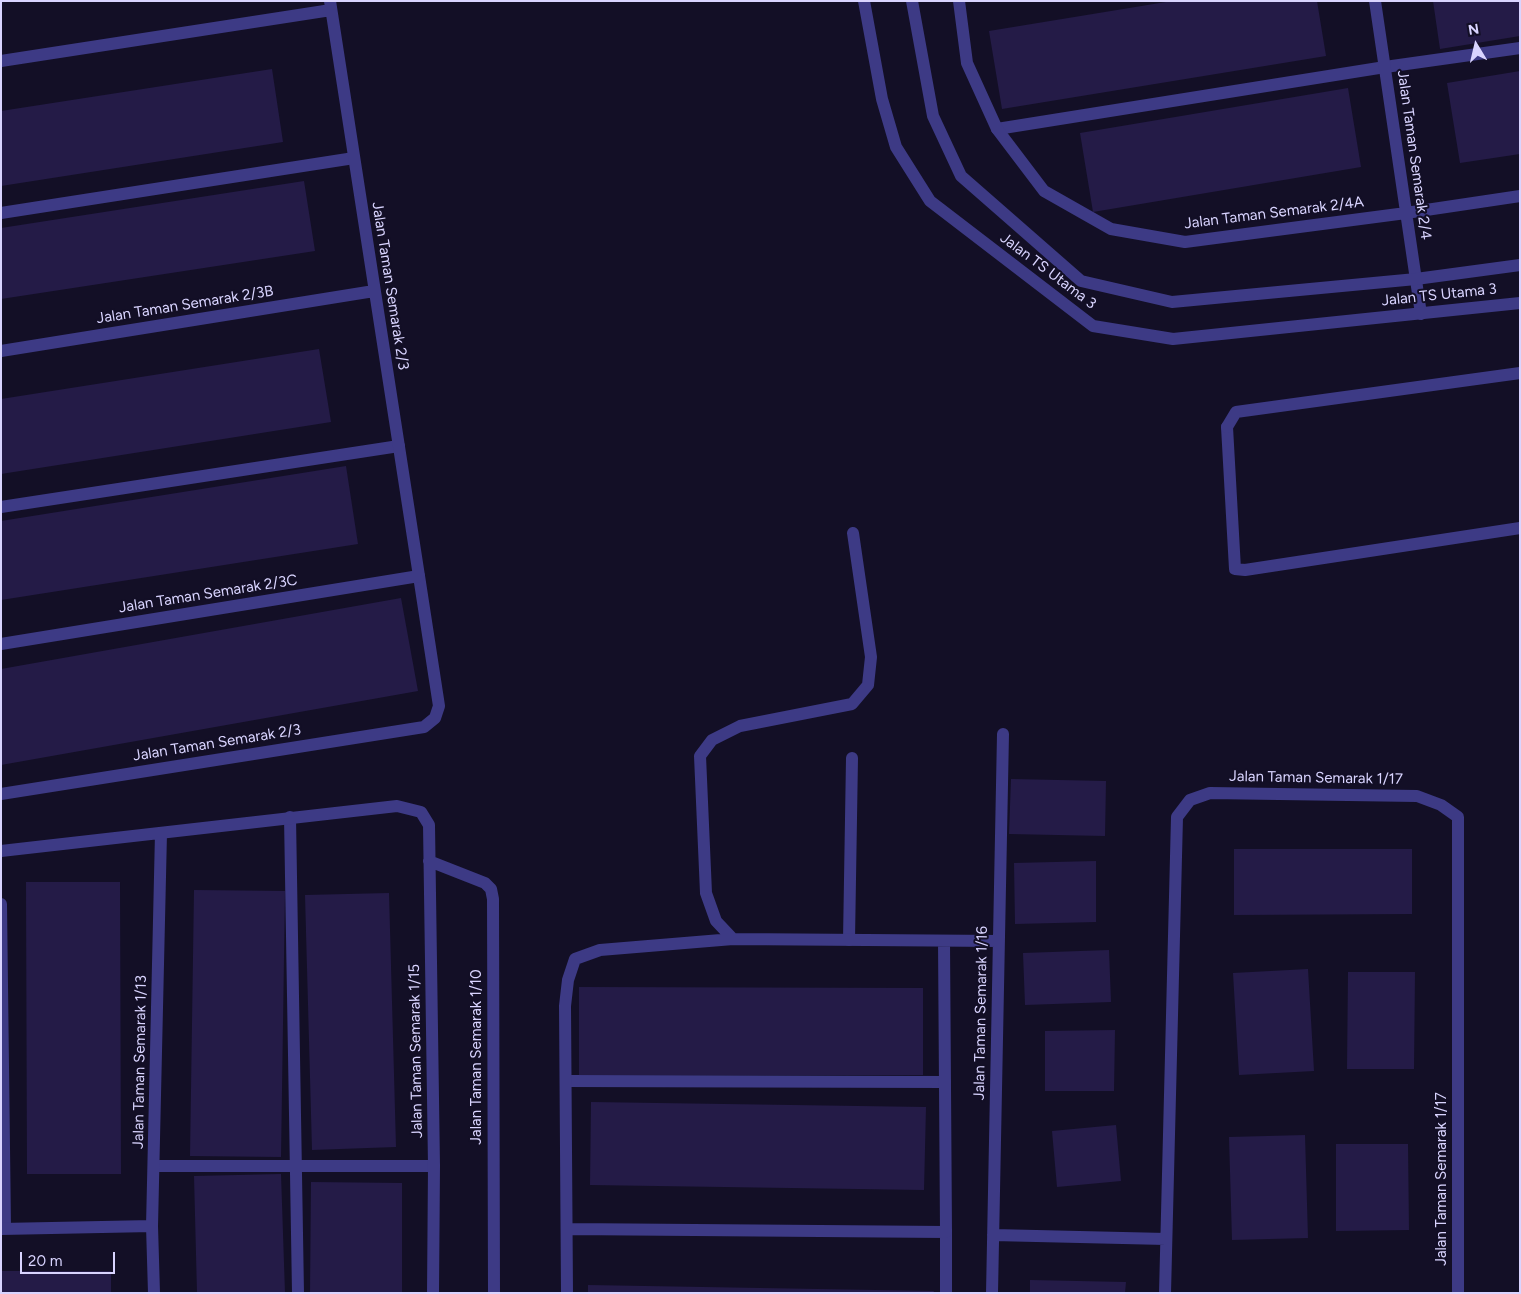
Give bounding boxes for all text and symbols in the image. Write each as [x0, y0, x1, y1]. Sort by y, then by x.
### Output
north arrow [1451, 20, 1501, 70]
text: N [1467, 20, 1480, 39]
street label: Jalan Taman Semarak 2/4 [1393, 69, 1435, 241]
street label: Jalan Taman Semarak 2/4A [1183, 193, 1365, 233]
street label: Jalan Taman Semarak 2/3 [368, 201, 412, 371]
street label: Jalan TS Utama 3 [996, 229, 1100, 313]
street label: Jalan TS Utama 3 [1380, 280, 1498, 310]
street label: Jalan Taman Semarak 2/3B [95, 282, 275, 328]
street label: Jalan Taman Semarak 2/3C [117, 571, 299, 617]
street label: Jalan Taman Semarak 2/3 [132, 721, 302, 765]
street label: Jalan Taman Semarak 1/17 [1229, 767, 1403, 789]
street label: Jalan Taman Semarak 1/16 [970, 926, 992, 1100]
street label: Jalan Taman Semarak 1/15 [405, 964, 427, 1138]
street label: Jalan Taman Semarak 1/10 [468, 969, 486, 1145]
street label: Jalan Taman Semarak 1/13 [129, 975, 151, 1149]
street label: Jalan Taman Semarak 1/17 [1433, 1092, 1451, 1266]
scale bar [22, 1242, 118, 1274]
text: 20 m [28, 1252, 62, 1270]

